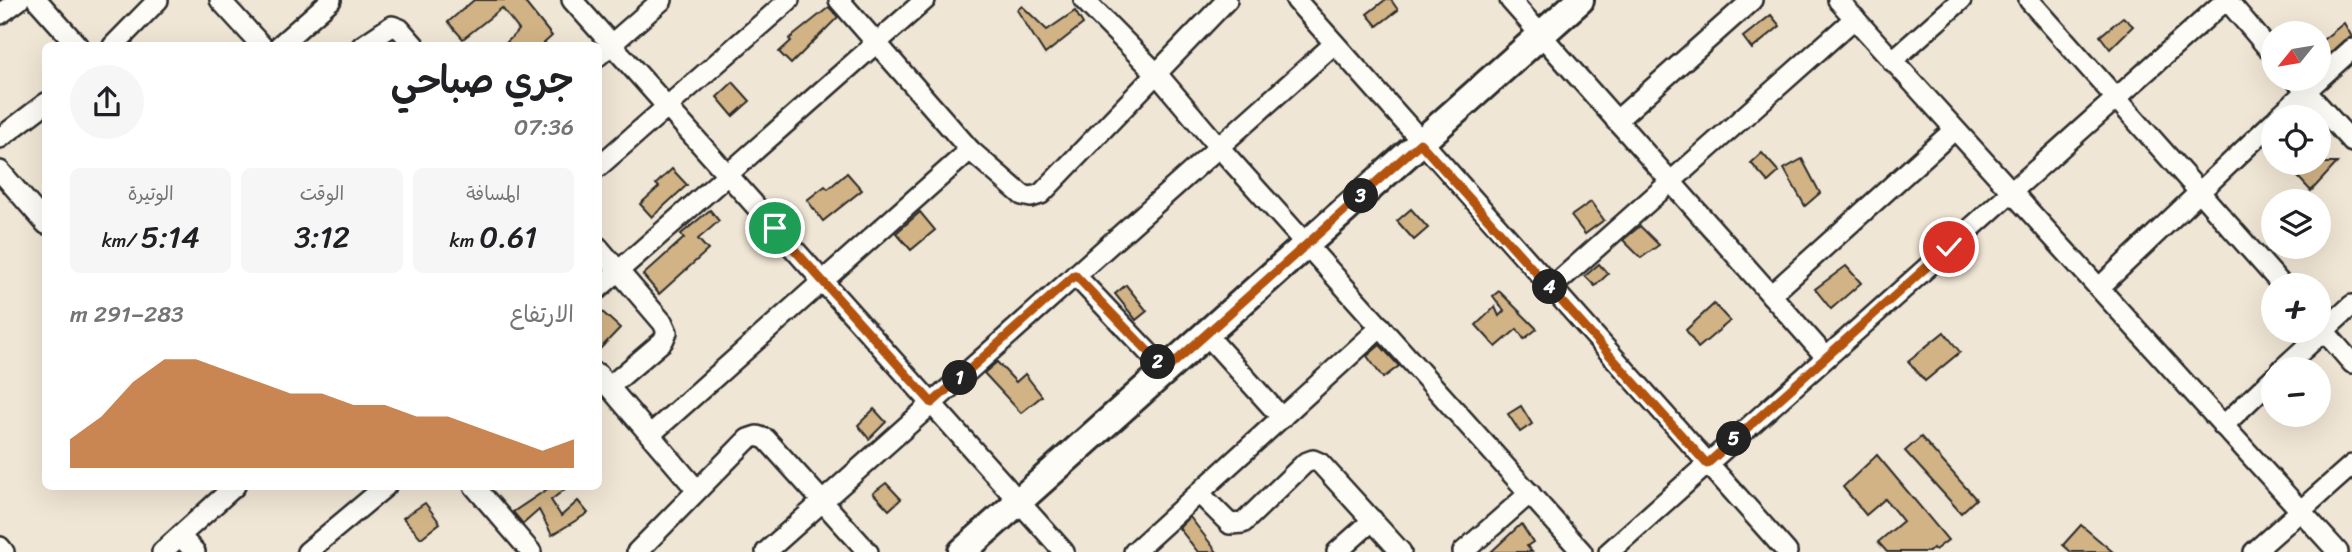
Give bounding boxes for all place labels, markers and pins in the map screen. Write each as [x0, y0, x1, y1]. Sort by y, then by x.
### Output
pin: 3 [1344, 178, 1378, 214]
pin [745, 198, 805, 258]
pin [1919, 217, 1979, 277]
pin: 4 [1532, 270, 1568, 304]
pin: 2 [1140, 344, 1176, 380]
pin: 1 [942, 360, 978, 396]
pin: 5 [1716, 422, 1752, 457]

